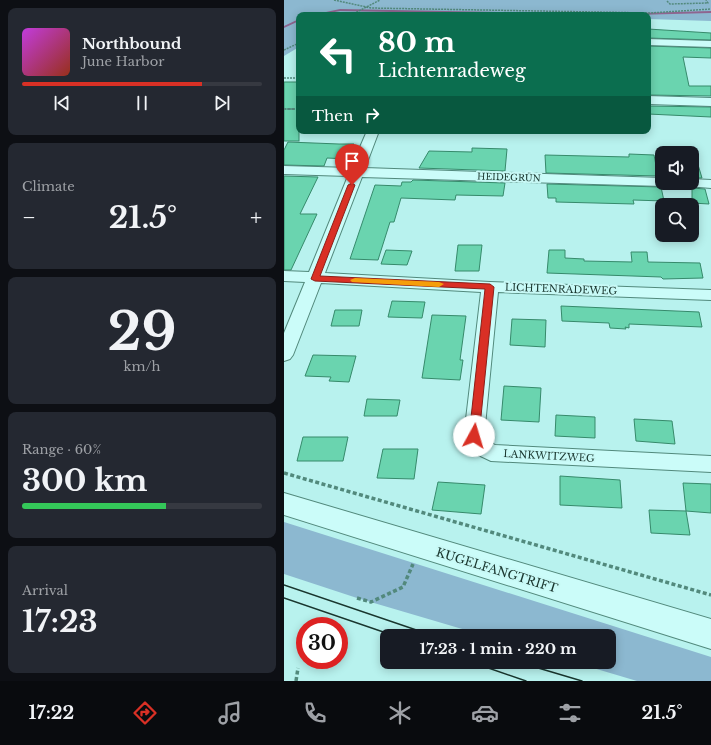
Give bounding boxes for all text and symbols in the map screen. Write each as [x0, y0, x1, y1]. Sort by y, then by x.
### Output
text: 80 m [378, 25, 455, 60]
icon: left [312, 28, 364, 80]
text: Northbound [82, 34, 181, 53]
text: June Harbor [82, 53, 164, 70]
text: Lichtenradeweg [378, 60, 526, 82]
icon: previous [51, 92, 73, 114]
icon: pause [131, 92, 153, 114]
icon: next [211, 92, 233, 114]
icon: right [361, 104, 383, 126]
text: Then [312, 106, 353, 125]
pin [335, 144, 369, 185]
map controls [655, 146, 699, 242]
button: sound [655, 146, 699, 190]
icon: arrive [341, 150, 363, 172]
street label: HEIDEGRÜN [477, 170, 541, 184]
text: Climate [22, 178, 75, 195]
button: search [655, 198, 699, 242]
text: 21.5° [109, 199, 177, 236]
text: − [22, 204, 36, 231]
text: + [250, 204, 262, 231]
street label: LICHTENRADEWEG [505, 281, 618, 297]
text: 29 [108, 300, 176, 364]
text: km/h [124, 358, 160, 375]
position arrow [453, 415, 495, 457]
text: Range · 60% [22, 441, 101, 458]
street label: LANKWITZWEG [503, 447, 595, 465]
text: 300 km [22, 462, 148, 499]
street label: KUGELFANGTRIFT [434, 544, 560, 596]
text: Arrival [22, 582, 68, 599]
text: 17:23 [22, 603, 98, 640]
speed limit sign: 30 [296, 617, 348, 669]
text: 17:23 · 1 min · 220 m [419, 639, 577, 658]
icon: directions [131, 699, 159, 727]
icon: music [216, 699, 244, 727]
icon: phone [301, 699, 329, 727]
icon: climate [386, 699, 414, 727]
icon: car [471, 699, 499, 727]
icon: filters [556, 699, 584, 727]
text: 17:22 [29, 702, 74, 724]
text: 21.5° [641, 702, 682, 724]

